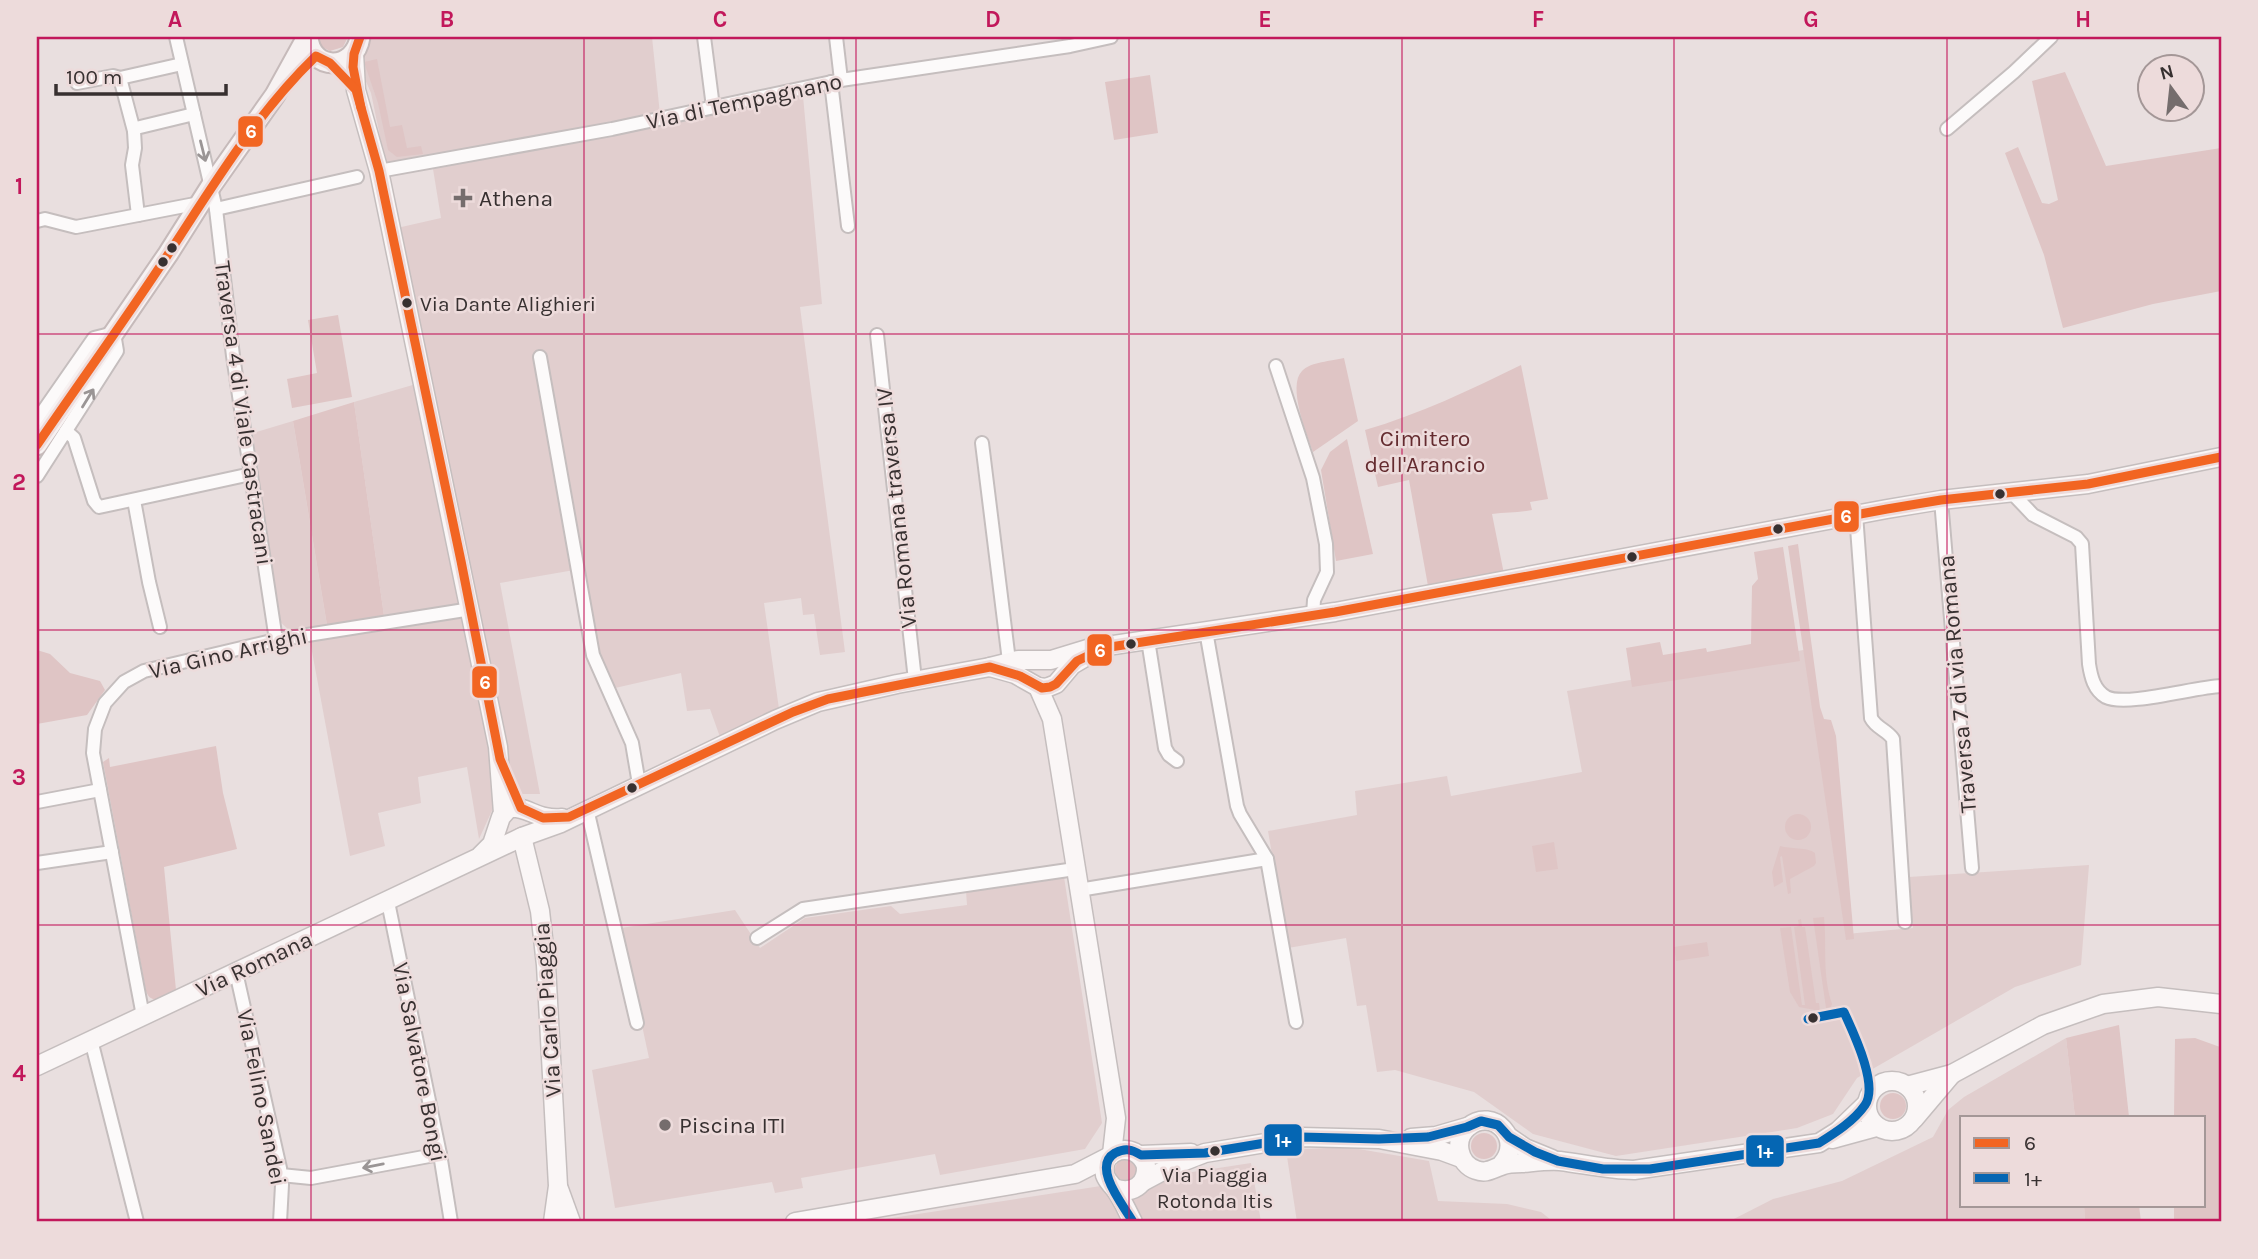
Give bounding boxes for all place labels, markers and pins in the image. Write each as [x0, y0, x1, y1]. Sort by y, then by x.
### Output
place label: Athena [479, 185, 553, 212]
marker: Athena [453, 188, 473, 208]
unlabelled marker [165, 241, 179, 255]
unlabelled marker [156, 255, 170, 269]
place label: Via Dante Alighieri [420, 292, 596, 316]
marker: Via Dante Alighieri [400, 296, 414, 310]
unlabelled marker [1993, 487, 2007, 501]
unlabelled marker [1771, 522, 1785, 536]
unlabelled marker [1625, 550, 1639, 564]
unlabelled marker [1124, 637, 1138, 651]
unlabelled marker [625, 781, 639, 795]
unlabelled marker [1806, 1011, 1820, 1025]
place label: Piscina ITI [679, 1112, 786, 1139]
marker: Piscina ITI [657, 1117, 673, 1133]
marker: Via Piaggia Rotonda Itis [1208, 1144, 1222, 1158]
place label: Via Piaggia Rotonda Itis [1157, 1163, 1273, 1213]

